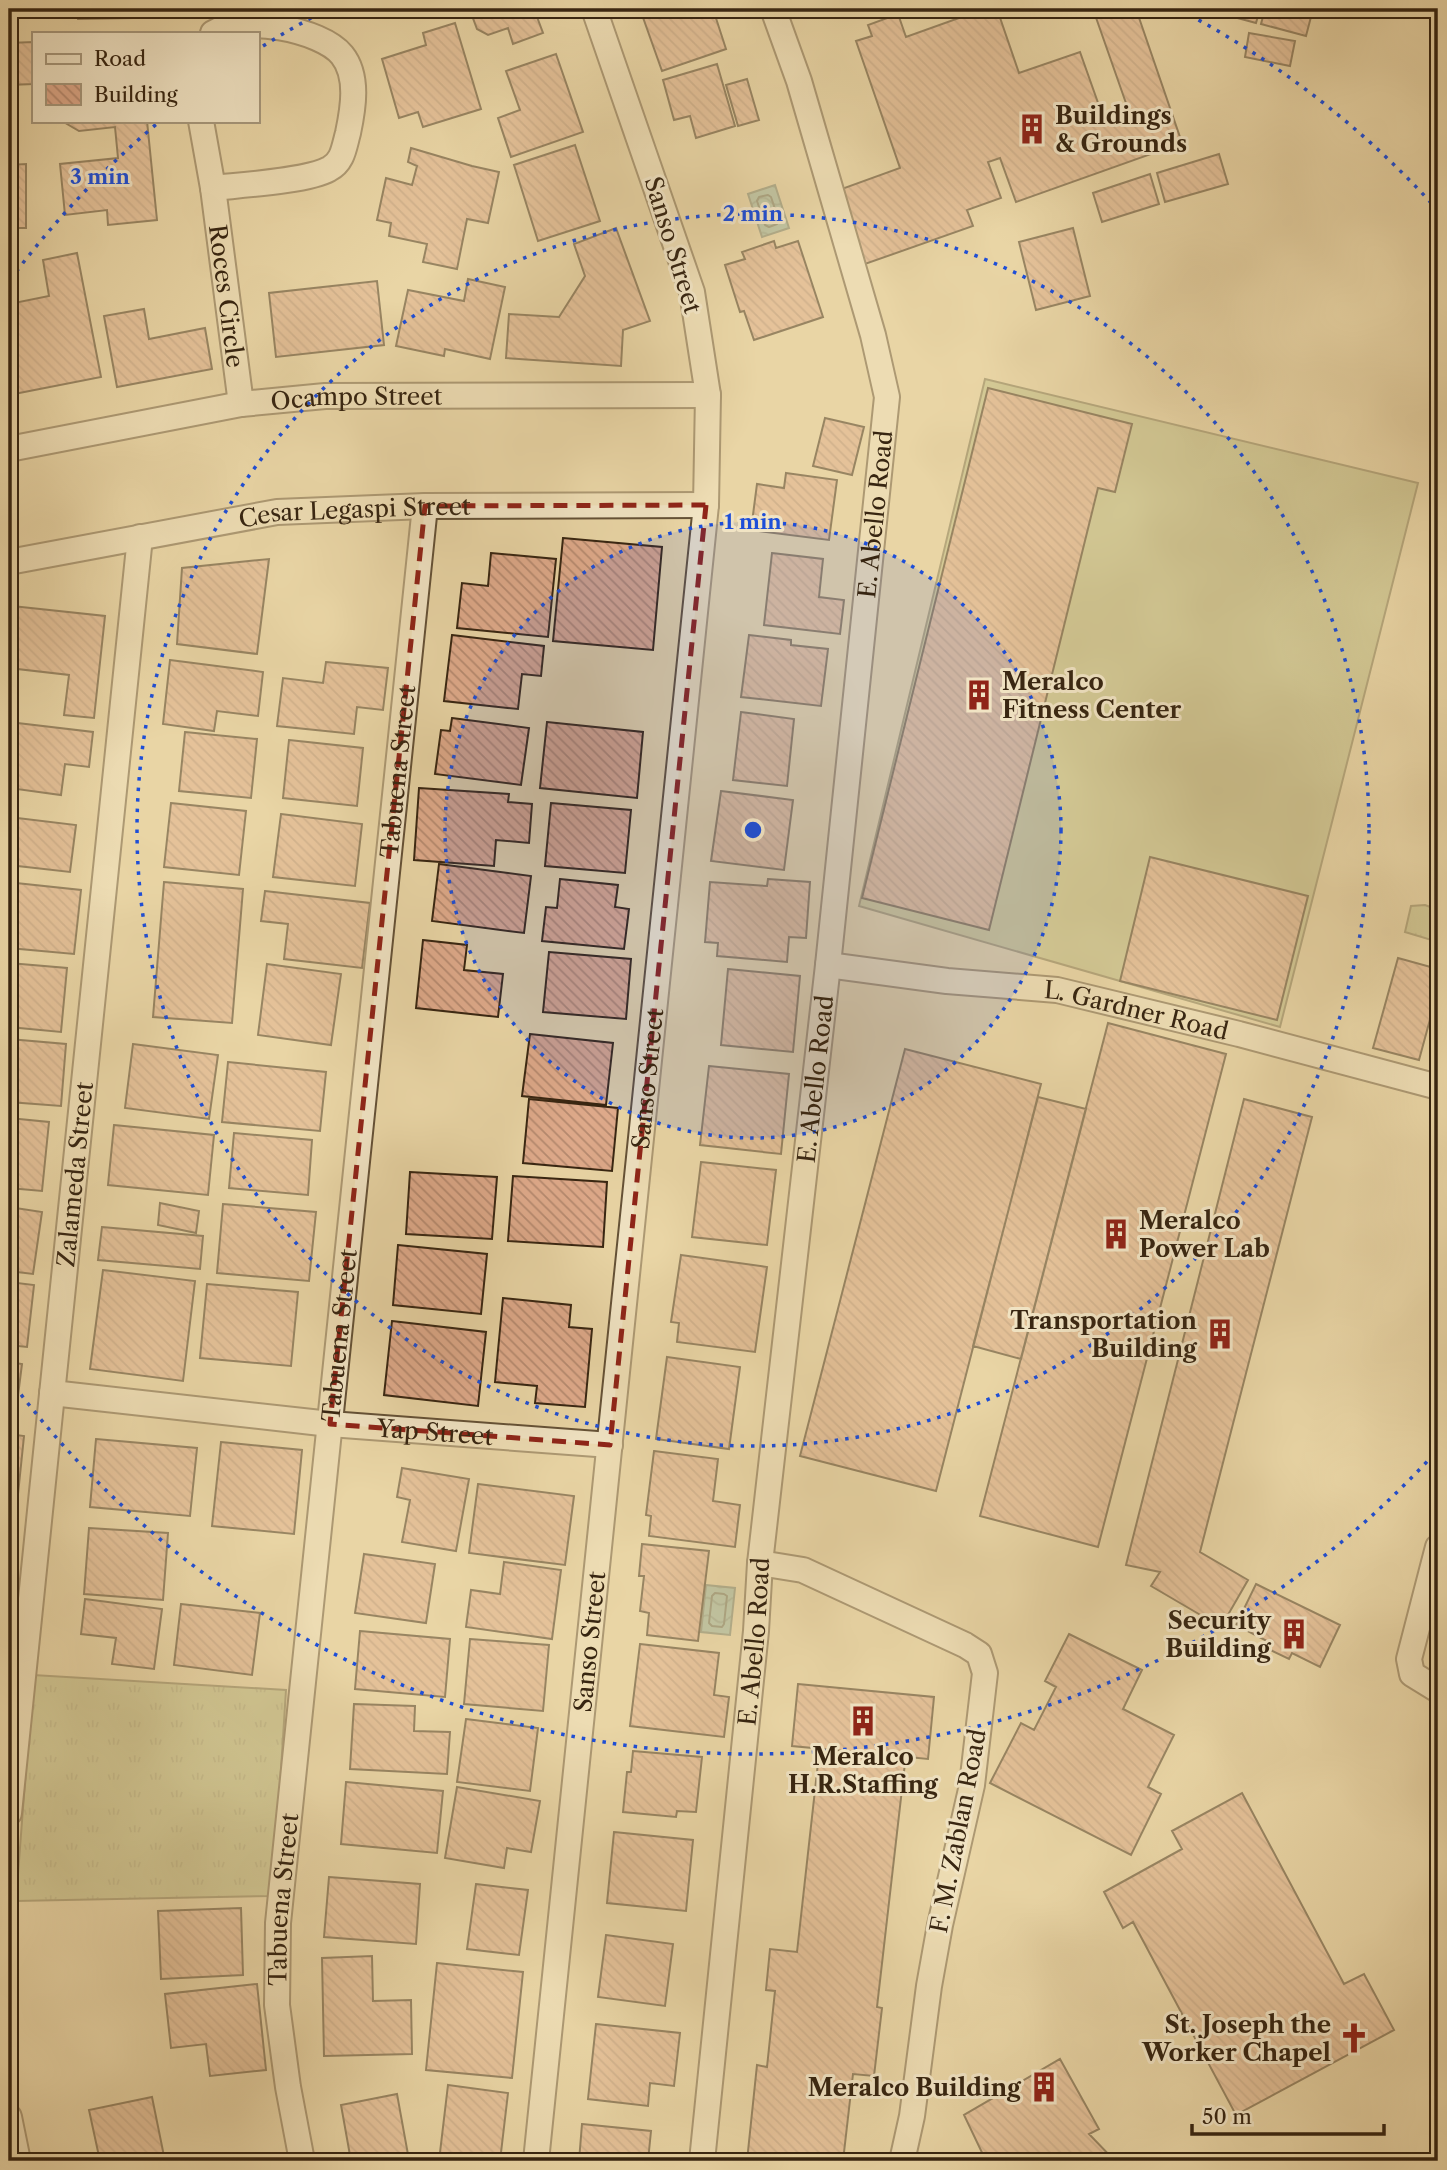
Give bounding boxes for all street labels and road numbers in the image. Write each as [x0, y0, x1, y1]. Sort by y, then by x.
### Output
street label: Sanso Street [638, 173, 708, 317]
street label: Roces Circle [203, 223, 251, 369]
street label: Ocampo Street [269, 381, 443, 416]
street label: E. Abello Road [852, 428, 898, 600]
street label: Cesar Legaspi Street [236, 491, 471, 533]
street label: Tabuena Street [374, 683, 421, 859]
street label: L. Gardner Road [1043, 975, 1232, 1046]
street label: E. Abello Road [791, 993, 839, 1164]
street label: Sanso Street [625, 1006, 669, 1151]
street label: Zalameda Street [51, 1080, 99, 1268]
street label: Tabuena Street [316, 1247, 362, 1423]
street label: Yap Street [375, 1413, 495, 1451]
street label: E. Abello Road [732, 1556, 775, 1727]
street label: Sanso Street [568, 1569, 611, 1714]
street label: F. M. Zablan Road [924, 1726, 992, 1935]
street label: Tabuena Street [263, 1811, 304, 1986]

